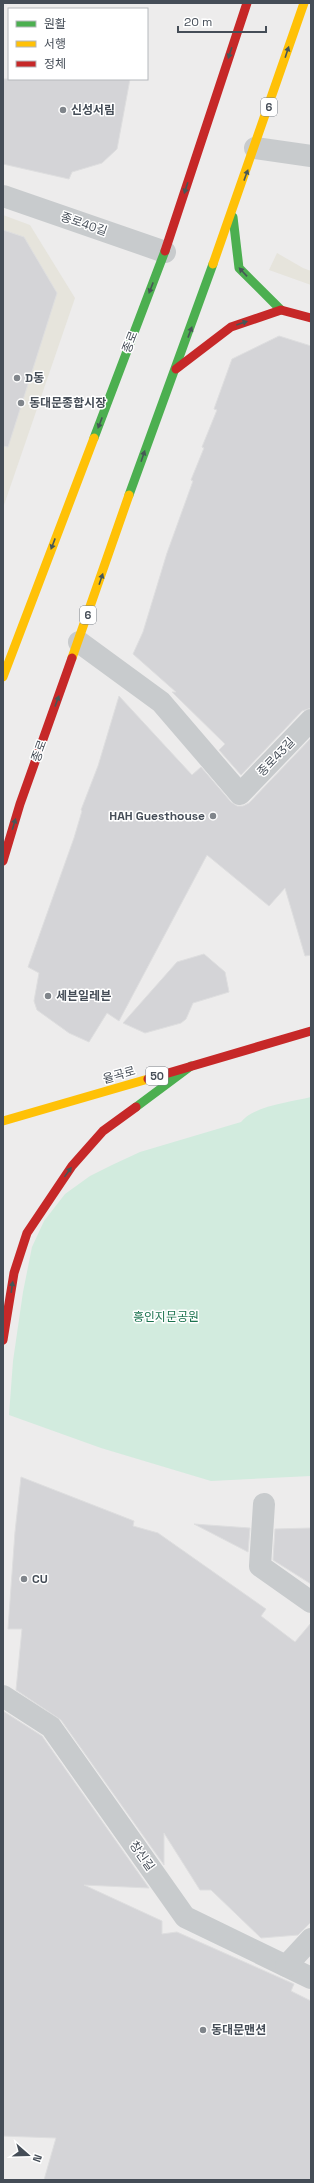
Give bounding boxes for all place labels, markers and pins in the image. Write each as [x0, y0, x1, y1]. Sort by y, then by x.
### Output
place label: 신성서림 [71, 102, 115, 118]
marker: 신성서림 [58, 105, 68, 115]
place label: D동 [25, 370, 44, 386]
marker: D동 [12, 373, 22, 383]
place label: 동대문종합시장 [29, 395, 106, 411]
marker: 동대문종합시장 [16, 398, 26, 408]
place label: HAH Guesthouse [109, 808, 205, 824]
marker: HAH Guesthouse [208, 811, 218, 821]
place label: 세븐일레븐 [56, 988, 111, 1004]
marker: 세븐일레븐 [43, 991, 53, 1001]
place label: CU [32, 1571, 48, 1587]
marker: CU [19, 1574, 29, 1584]
place label: 동대문맨션 [211, 2022, 266, 2038]
marker: 동대문맨션 [198, 2025, 208, 2035]

